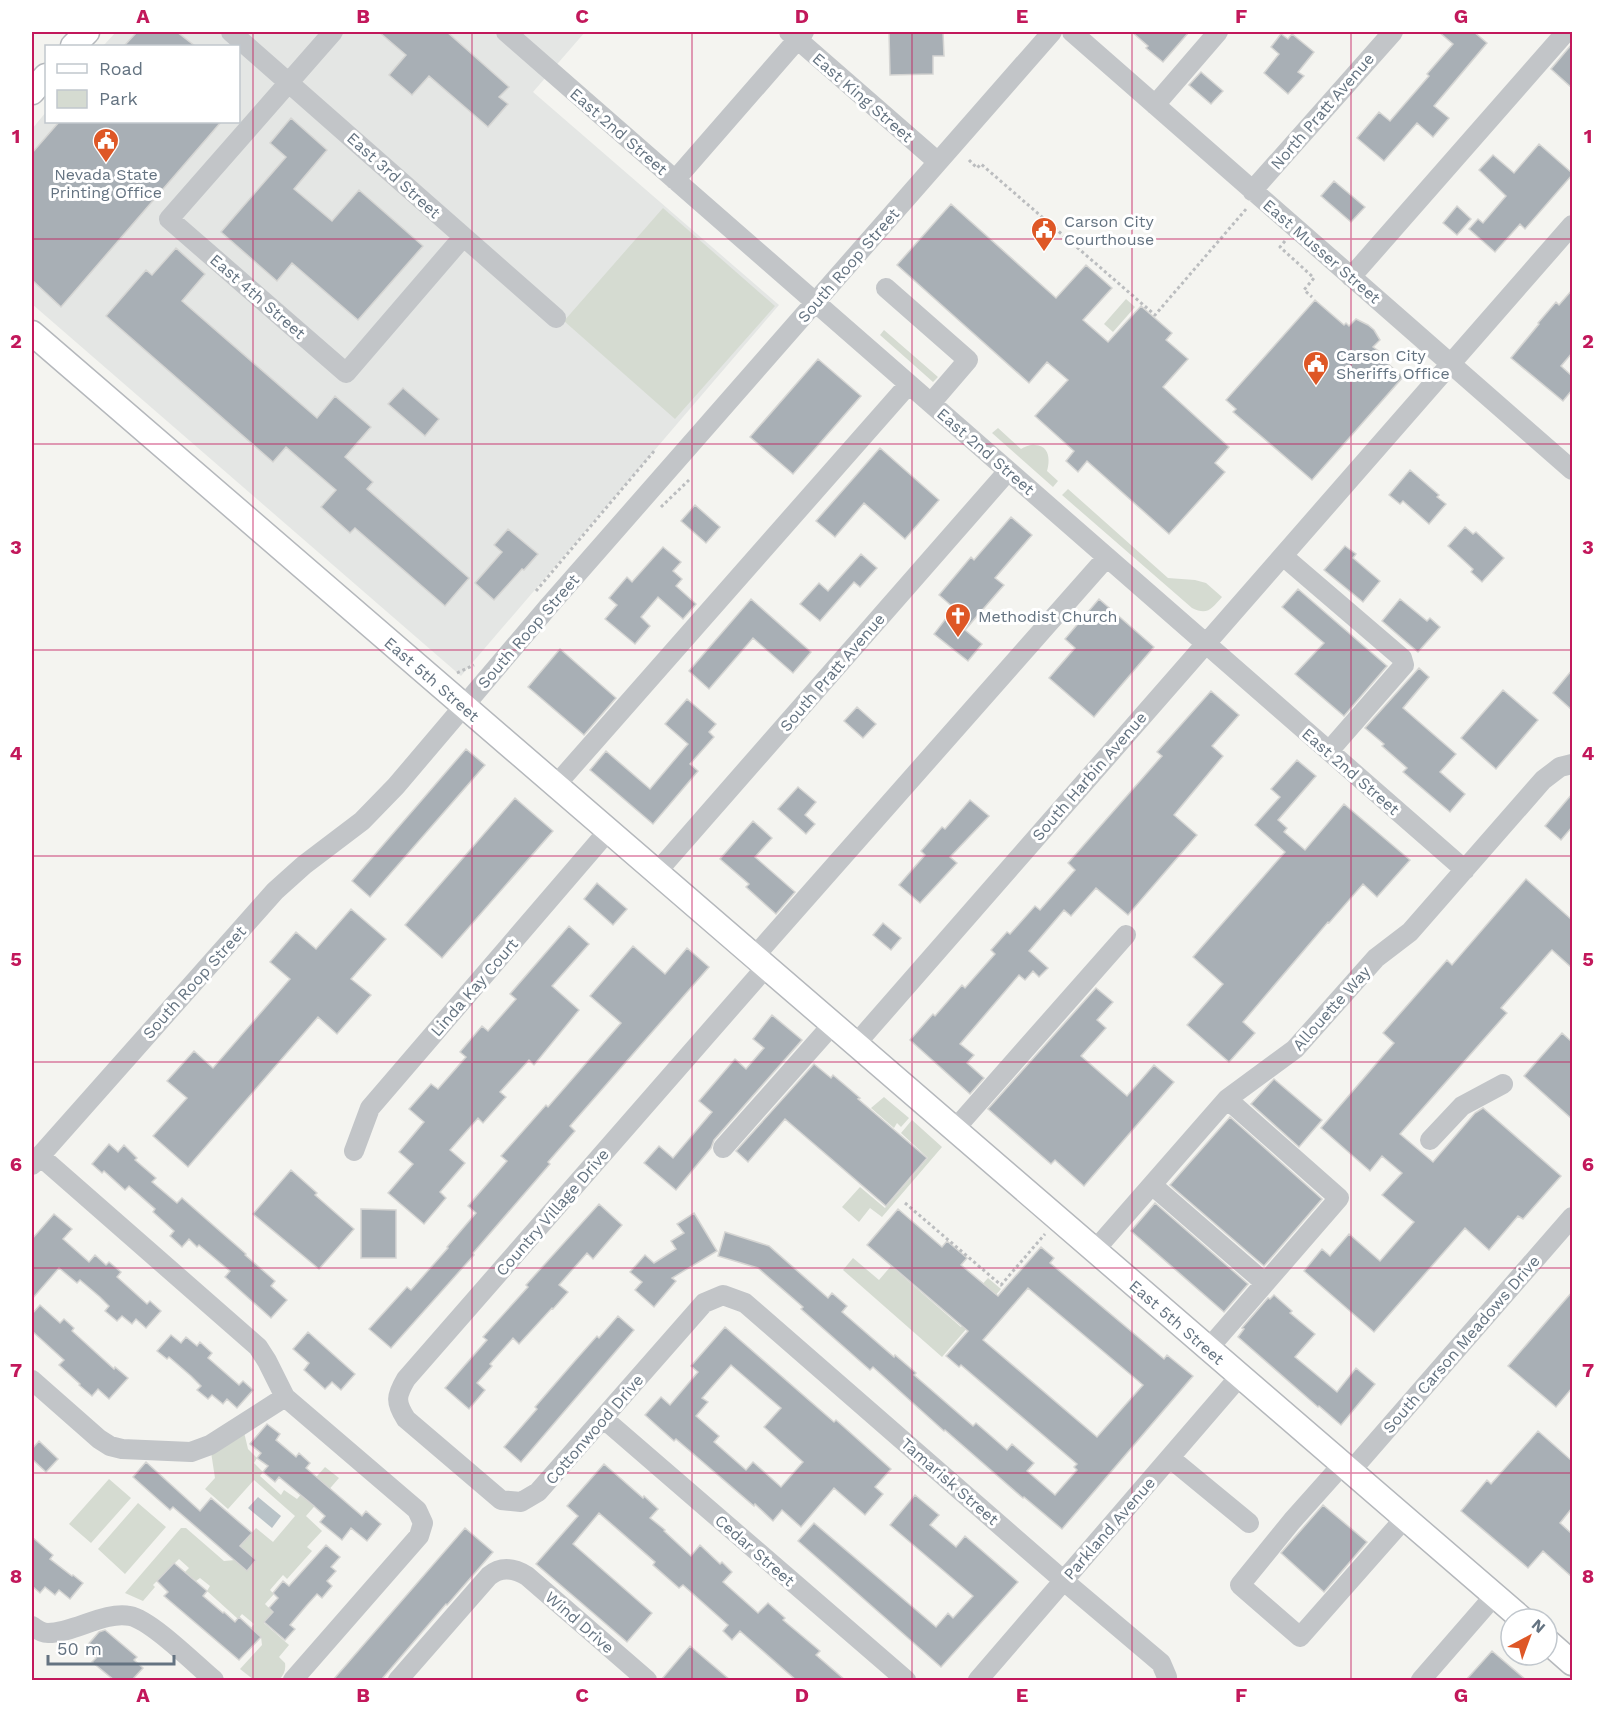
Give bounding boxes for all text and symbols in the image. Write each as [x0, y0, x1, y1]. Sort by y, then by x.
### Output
text: A [136, 4, 150, 28]
text: B [356, 4, 370, 28]
text: C [575, 4, 589, 28]
text: D [795, 4, 809, 28]
text: E [1016, 4, 1028, 28]
text: F [1235, 4, 1247, 28]
text: G [1454, 4, 1468, 28]
legend [45, 45, 240, 123]
street label: East King Street [809, 49, 917, 146]
street label: North Pratt Avenue [1267, 49, 1378, 173]
text: Road [99, 58, 143, 79]
street label: East 2nd Street [566, 84, 671, 179]
text: Park [99, 88, 138, 109]
text: 1 [12, 124, 20, 148]
text: 1 [1584, 124, 1592, 148]
public building icon: Nevada State Printing Office [91, 126, 121, 164]
street label: East 3rd Street [343, 128, 444, 222]
place label: Nevada State Printing Office [50, 165, 162, 202]
street label: East Musser Street [1259, 195, 1384, 308]
street label: South Roop Street [794, 204, 903, 326]
place label: Carson City Courthouse [1064, 212, 1155, 249]
public building icon: Carson City Courthouse [1029, 215, 1059, 253]
street label: East 4th Street [206, 250, 309, 343]
text: 2 [10, 329, 22, 353]
text: 2 [1582, 329, 1594, 353]
place label: Carson City Sheriffs Office [1336, 346, 1450, 383]
public building icon: Carson City Sheriffs Office [1301, 349, 1331, 387]
street label: East 2nd Street [933, 404, 1038, 499]
text: 3 [10, 535, 22, 559]
text: 3 [1582, 535, 1594, 559]
street label: South Roop Street [474, 570, 583, 692]
church icon: Methodist Church [943, 601, 973, 639]
place label: Methodist Church [978, 607, 1118, 626]
street label: South Pratt Avenue [776, 609, 889, 735]
street label: East 5th Street [380, 633, 483, 726]
street label: South Harbin Avenue [1028, 708, 1151, 845]
street label: East 2nd Street [1298, 724, 1403, 819]
text: 4 [10, 741, 23, 765]
text: 4 [1582, 741, 1595, 765]
street label: South Roop Street [139, 922, 250, 1043]
street label: Linda Kay Court [427, 934, 522, 1040]
text: 5 [10, 947, 22, 971]
text: 5 [1582, 947, 1594, 971]
street label: Allouette Way [1288, 962, 1375, 1054]
street label: Country Village Drive [492, 1145, 613, 1280]
text: 6 [10, 1152, 22, 1176]
text: 6 [1582, 1152, 1594, 1176]
street label: South Carson Meadows Drive [1379, 1251, 1544, 1437]
street label: East 5th Street [1125, 1276, 1228, 1369]
text: 7 [10, 1358, 22, 1382]
text: 7 [1582, 1358, 1594, 1382]
street label: Cottonwood Drive [541, 1370, 647, 1488]
street label: Tamarisk Street [897, 1434, 1003, 1529]
street label: Parkland Avenue [1060, 1473, 1159, 1584]
street label: Cedar Street [711, 1511, 799, 1590]
text: 8 [10, 1564, 22, 1588]
text: 8 [1582, 1564, 1594, 1588]
street label: Wind Drive [541, 1587, 618, 1657]
north arrow [1499, 1607, 1559, 1667]
text: N [1528, 1615, 1549, 1637]
scale bar [48, 1628, 174, 1666]
text: 50 m [57, 1638, 102, 1659]
text: A [136, 1683, 150, 1707]
text: B [356, 1683, 370, 1707]
text: C [575, 1683, 589, 1707]
text: D [795, 1683, 809, 1707]
text: E [1016, 1683, 1028, 1707]
text: F [1235, 1683, 1247, 1707]
text: G [1454, 1683, 1468, 1707]

